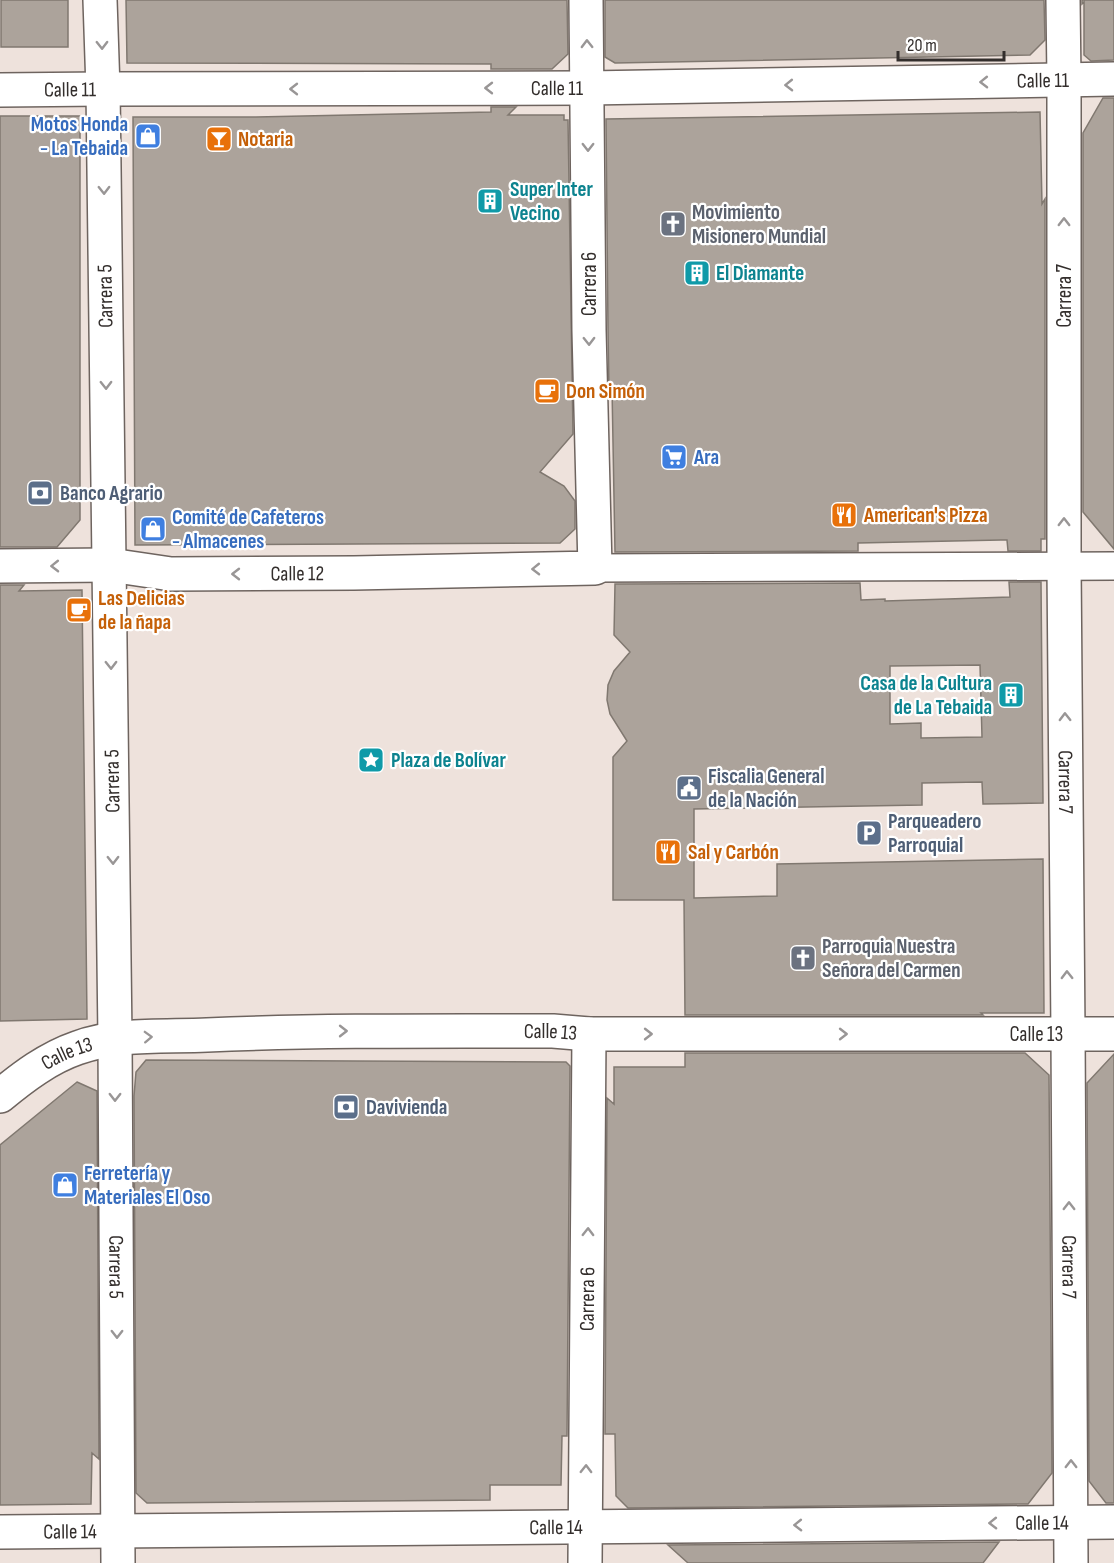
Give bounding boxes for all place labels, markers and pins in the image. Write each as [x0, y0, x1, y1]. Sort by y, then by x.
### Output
place label: Motos Honda - La Tebaida [31, 112, 128, 161]
shop icon: Motos Honda - La Tebaida [133, 121, 163, 151]
bar icon: Notaria [204, 124, 234, 154]
place label: Notaria [238, 127, 293, 152]
place label: Super Inter Vecino [510, 177, 593, 226]
building icon: Super Inter Vecino [475, 186, 505, 216]
place label: Movimiento Misionero Mundial [692, 200, 826, 249]
church icon: Movimiento Misionero Mundial [658, 209, 688, 239]
building icon: El Diamante [682, 258, 712, 288]
place label: El Diamante [716, 261, 804, 286]
cafe icon: Don Simón [532, 376, 562, 406]
place label: Don Simón [566, 379, 645, 404]
supermarket icon: Ara [659, 442, 689, 472]
place label: Ara [693, 445, 719, 470]
bank icon: Banco Agrario [25, 478, 55, 508]
place label: Banco Agrario [60, 481, 163, 506]
restaurant icon: American's Pizza [829, 500, 859, 530]
place label: American's Pizza [863, 503, 988, 528]
place label: Comité de Cafeteros - Almacenes [172, 505, 324, 554]
shop icon: Comité de Cafeteros - Almacenes [138, 514, 168, 544]
place label: Las Delicias de la ñapa [98, 586, 185, 635]
cafe icon: Las Delicias de la ñapa [64, 595, 94, 625]
place label: Casa de la Cultura de La Tebaida [860, 671, 992, 720]
building icon: Casa de la Cultura de La Tebaida [996, 680, 1026, 710]
place icon: Plaza de Bolívar [356, 745, 386, 775]
place label: Plaza de Bolívar [391, 748, 506, 773]
place label: Fiscalia General de la Nación [708, 764, 824, 813]
public building icon: Fiscalia General de la Nación [674, 773, 704, 803]
place label: Parqueadero Parroquial [888, 809, 982, 858]
parking icon: Parqueadero Parroquial [854, 818, 884, 848]
restaurant icon: Sal y Carbón [653, 837, 683, 867]
place label: Sal y Carbón [688, 840, 779, 865]
place label: Parroquia Nuestra Señora del Carmen [822, 934, 961, 983]
church icon: Parroquia Nuestra Señora del Carmen [788, 943, 818, 973]
bank icon: Davivienda [331, 1092, 361, 1122]
place label: Davivienda [366, 1095, 447, 1120]
place label: Ferretería y Materiales El Oso [84, 1161, 210, 1210]
shop icon: Ferretería y Materiales El Oso [50, 1170, 80, 1200]

